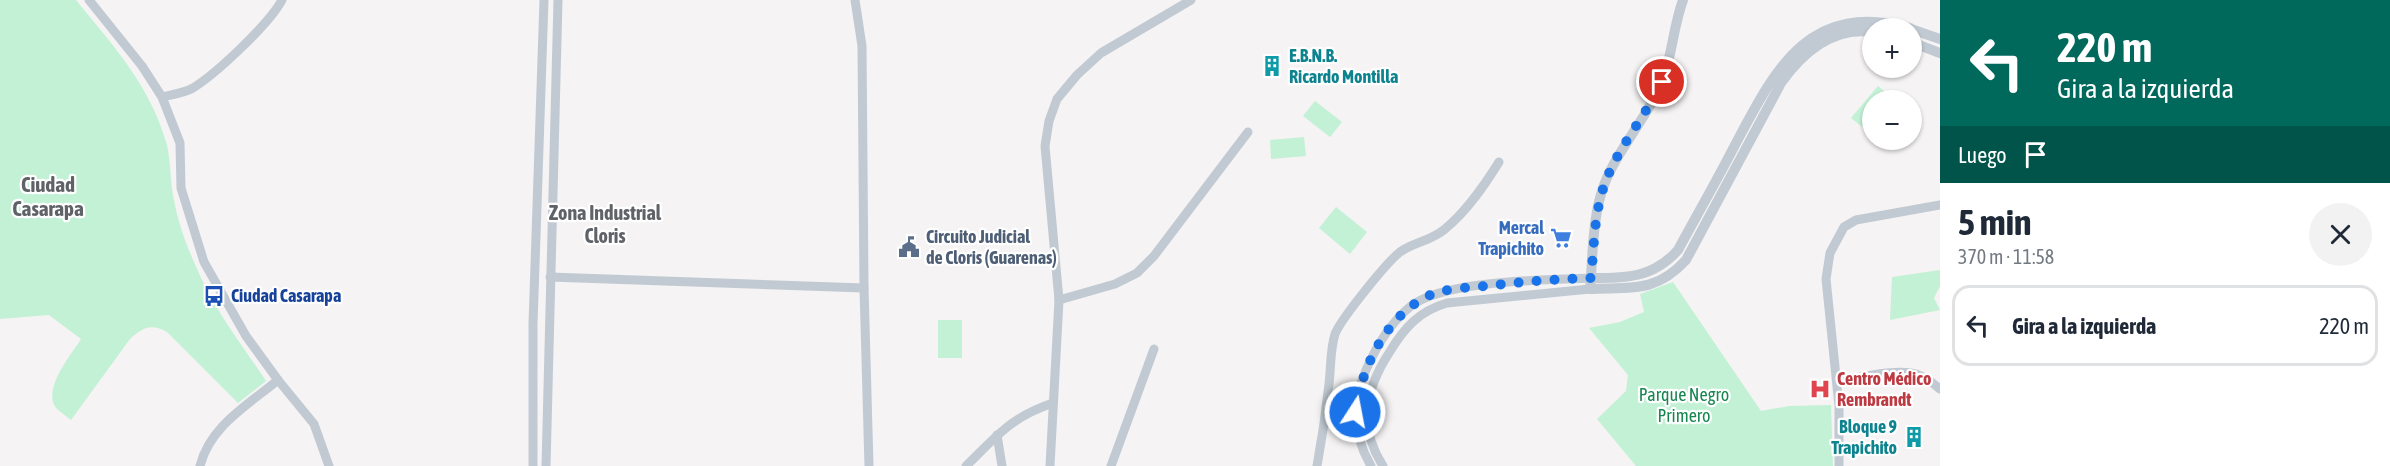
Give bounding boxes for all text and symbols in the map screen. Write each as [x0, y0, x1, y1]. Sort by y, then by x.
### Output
map controls [1862, 18, 1922, 150]
button: + [1862, 18, 1922, 78]
text: 220 m [2057, 23, 2152, 71]
icon: left [1958, 24, 2036, 102]
place label: E.B.N.B. Ricardo Montilla [1289, 45, 1398, 87]
building icon: E.B.N.B. Ricardo Montilla [1260, 54, 1284, 78]
pin [1636, 56, 1687, 107]
icon: arrive [1645, 65, 1678, 98]
text: Gira a la izquierda [2057, 73, 2234, 104]
button: − [1862, 90, 1922, 150]
icon: arrive [2019, 138, 2052, 171]
text: Luego [1958, 142, 2007, 168]
district label: Ciudad Casarapa [12, 172, 84, 220]
district label: Zona Industrial Cloris [549, 201, 662, 247]
text: 5 min [1958, 201, 2032, 243]
button: close [2309, 203, 2372, 266]
place label: Mercal Trapichito [1478, 217, 1544, 259]
place label: Circuito Judicial de Cloris (Guarenas) [926, 226, 1057, 268]
supermarket icon: Mercal Trapichito [1549, 226, 1573, 250]
public building icon: Circuito Judicial de Cloris (Guarenas) [897, 235, 921, 259]
text: 370 m · 11:58 [1958, 245, 2054, 268]
bus stop icon: Ciudad Casarapa [202, 284, 226, 308]
place label: Ciudad Casarapa [231, 285, 341, 306]
icon: left [1961, 309, 1994, 342]
text: Gira a la izquierda [2012, 313, 2156, 339]
text: 220 m [2319, 313, 2369, 339]
place label: Centro Médico Rembrandt [1837, 368, 1931, 410]
hospital icon: Centro Médico Rembrandt [1808, 377, 1832, 401]
position arrow [1323, 380, 1387, 444]
park label: Parque Negro Primero [1639, 384, 1729, 426]
place label: Bloque 9 Trapichito [1831, 416, 1897, 458]
building icon: Bloque 9 Trapichito [1902, 425, 1926, 449]

